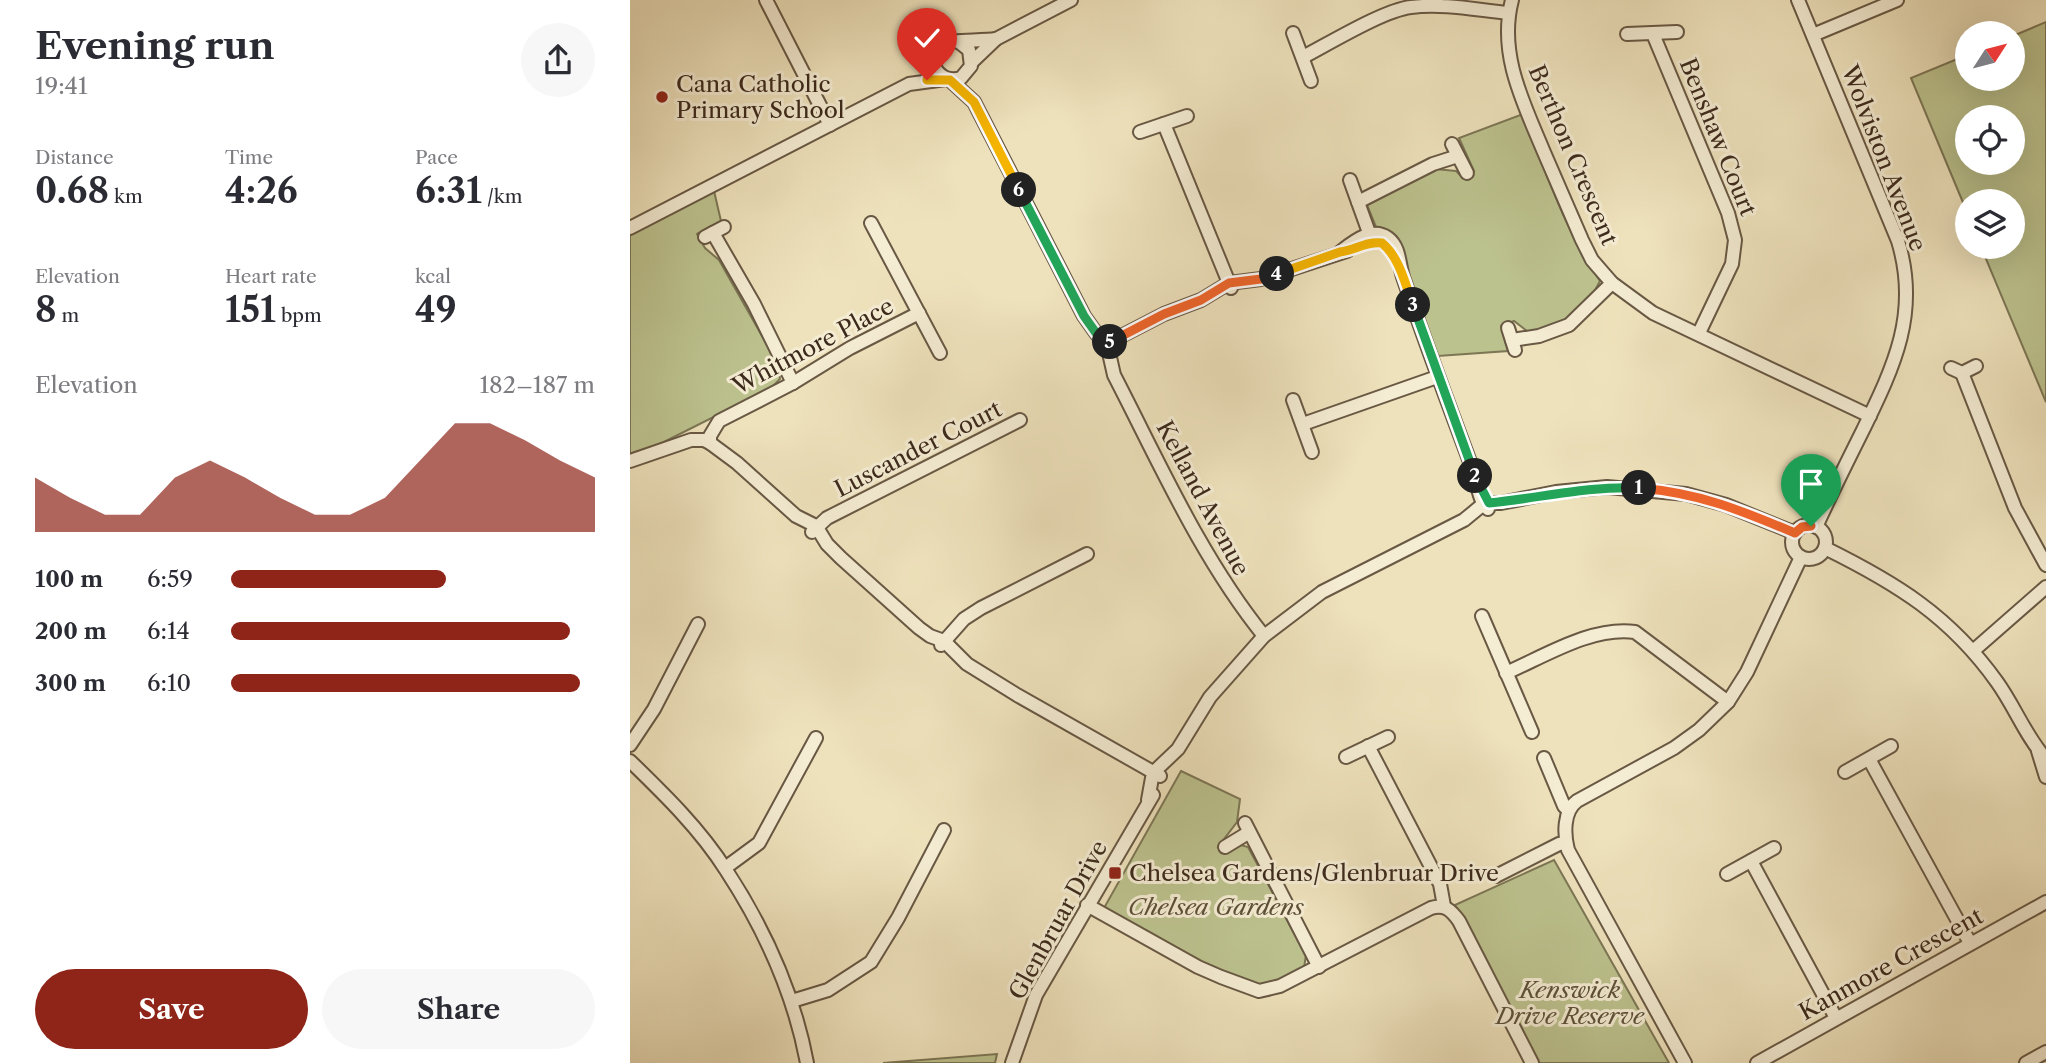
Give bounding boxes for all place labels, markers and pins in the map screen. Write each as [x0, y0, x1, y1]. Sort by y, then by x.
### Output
pin [897, 8, 957, 80]
place label: Cana Catholic Primary School [676, 70, 845, 124]
marker: Cana Catholic Primary School [654, 89, 670, 105]
pin: 6 [1002, 172, 1036, 208]
pin: 4 [1260, 256, 1294, 292]
pin: 3 [1396, 288, 1430, 322]
pin: 5 [1092, 324, 1128, 360]
pin [1781, 454, 1841, 526]
pin: 2 [1458, 458, 1492, 494]
pin: 1 [1622, 470, 1656, 505]
place label: Chelsea Gardens/Glenbruar Drive [1129, 859, 1499, 887]
marker: Chelsea Gardens/Glenbruar Drive [1107, 865, 1123, 881]

